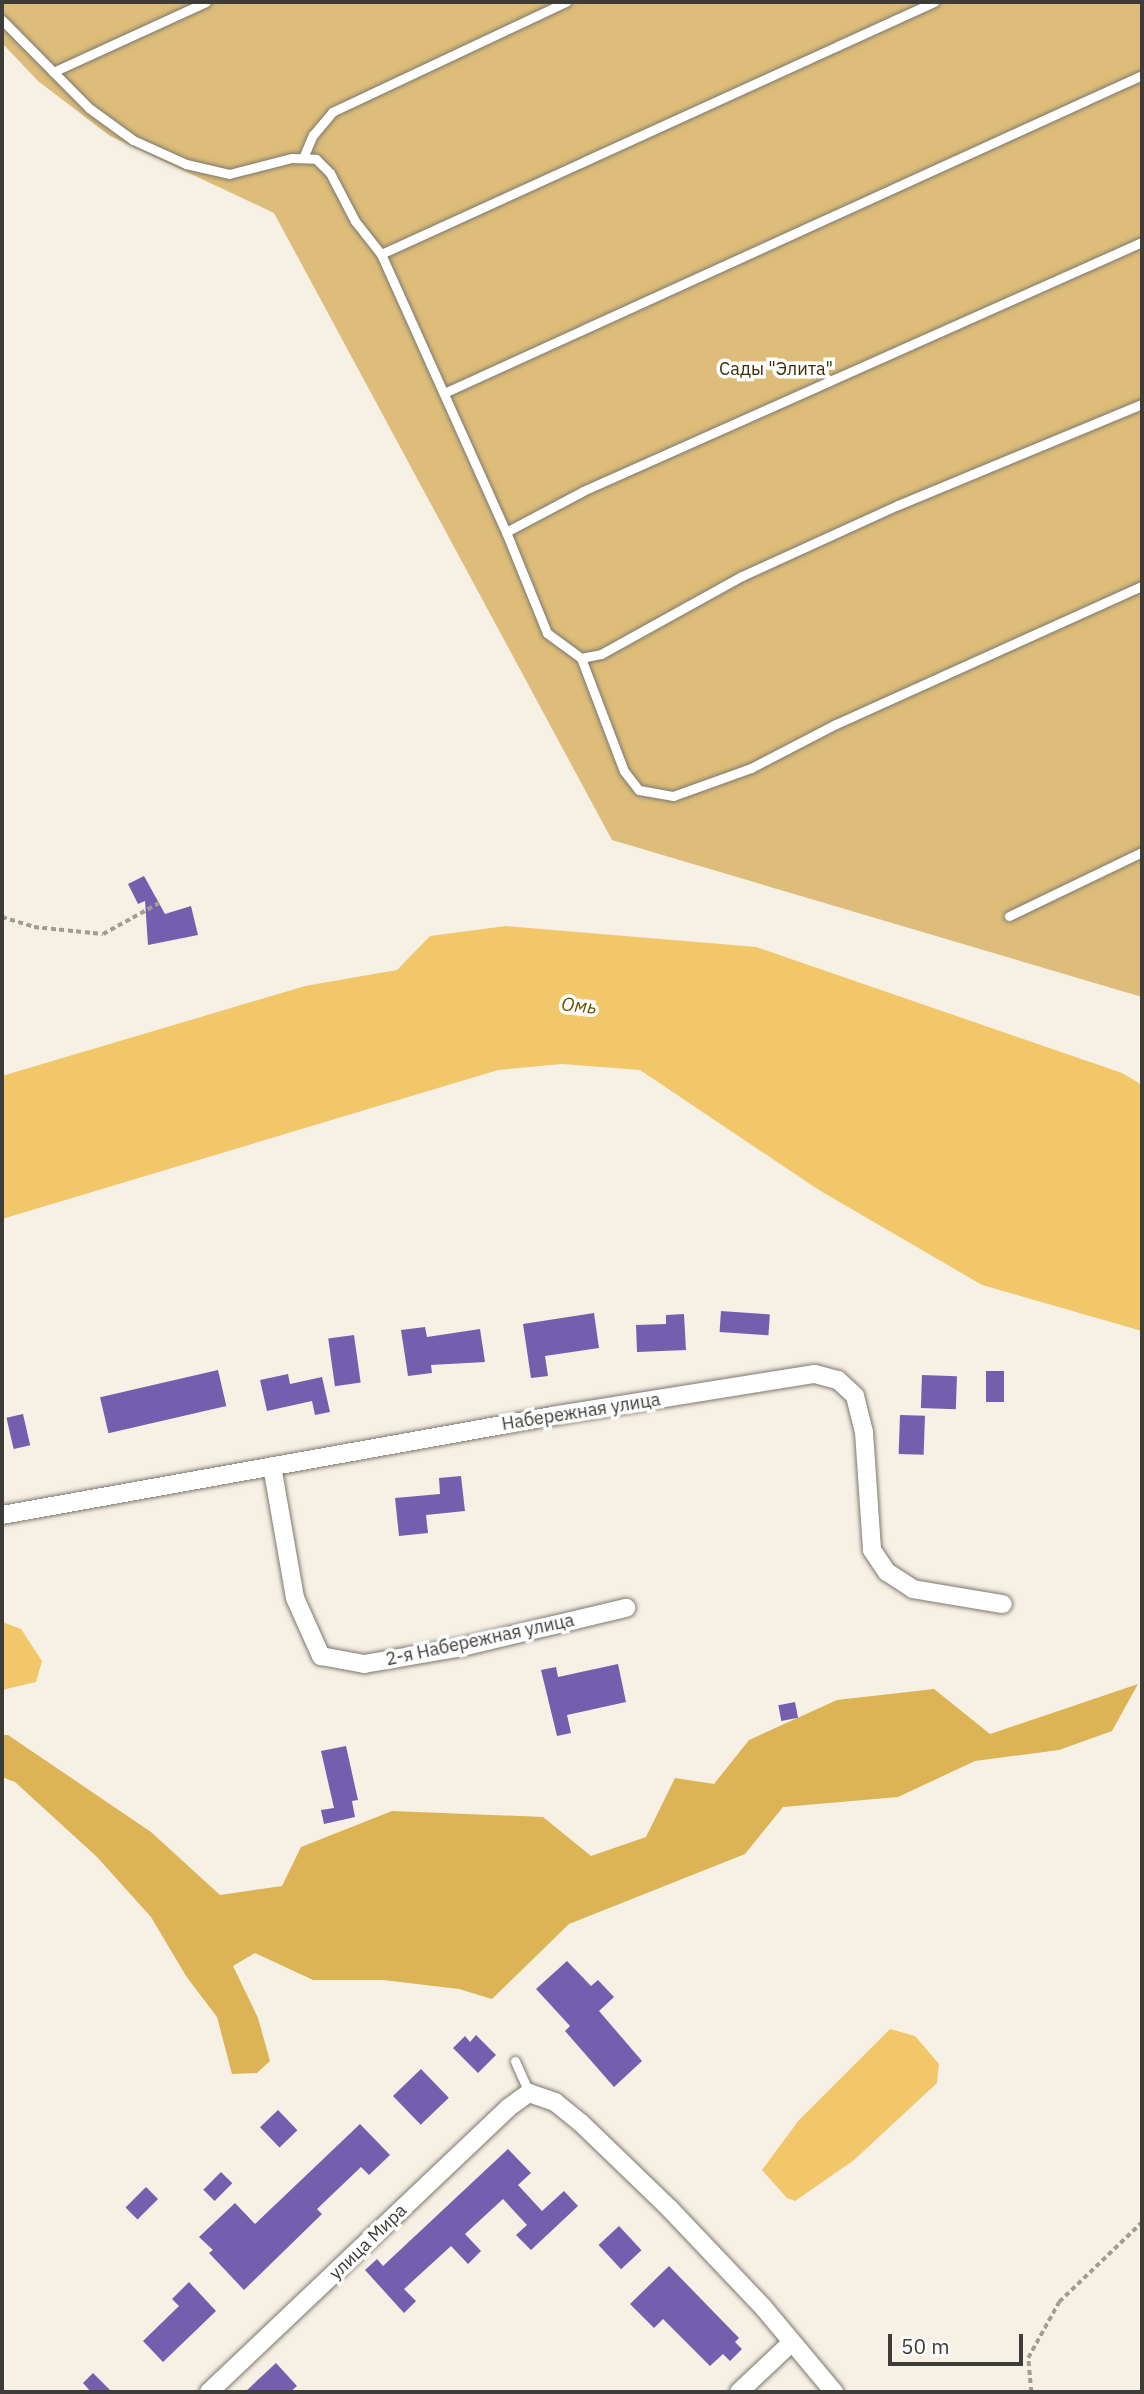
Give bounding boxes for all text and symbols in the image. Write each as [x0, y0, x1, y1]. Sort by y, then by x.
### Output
park label: Сады "Элита" [719, 358, 833, 380]
water label: Омь [560, 993, 598, 1019]
street label: Набережная улица [500, 1389, 662, 1435]
street label: 2-я Набережная улица [384, 1609, 576, 1671]
street label: улица Мира [325, 2200, 411, 2284]
scale bar [892, 2320, 1027, 2364]
text: 50 m [901, 2332, 950, 2360]

